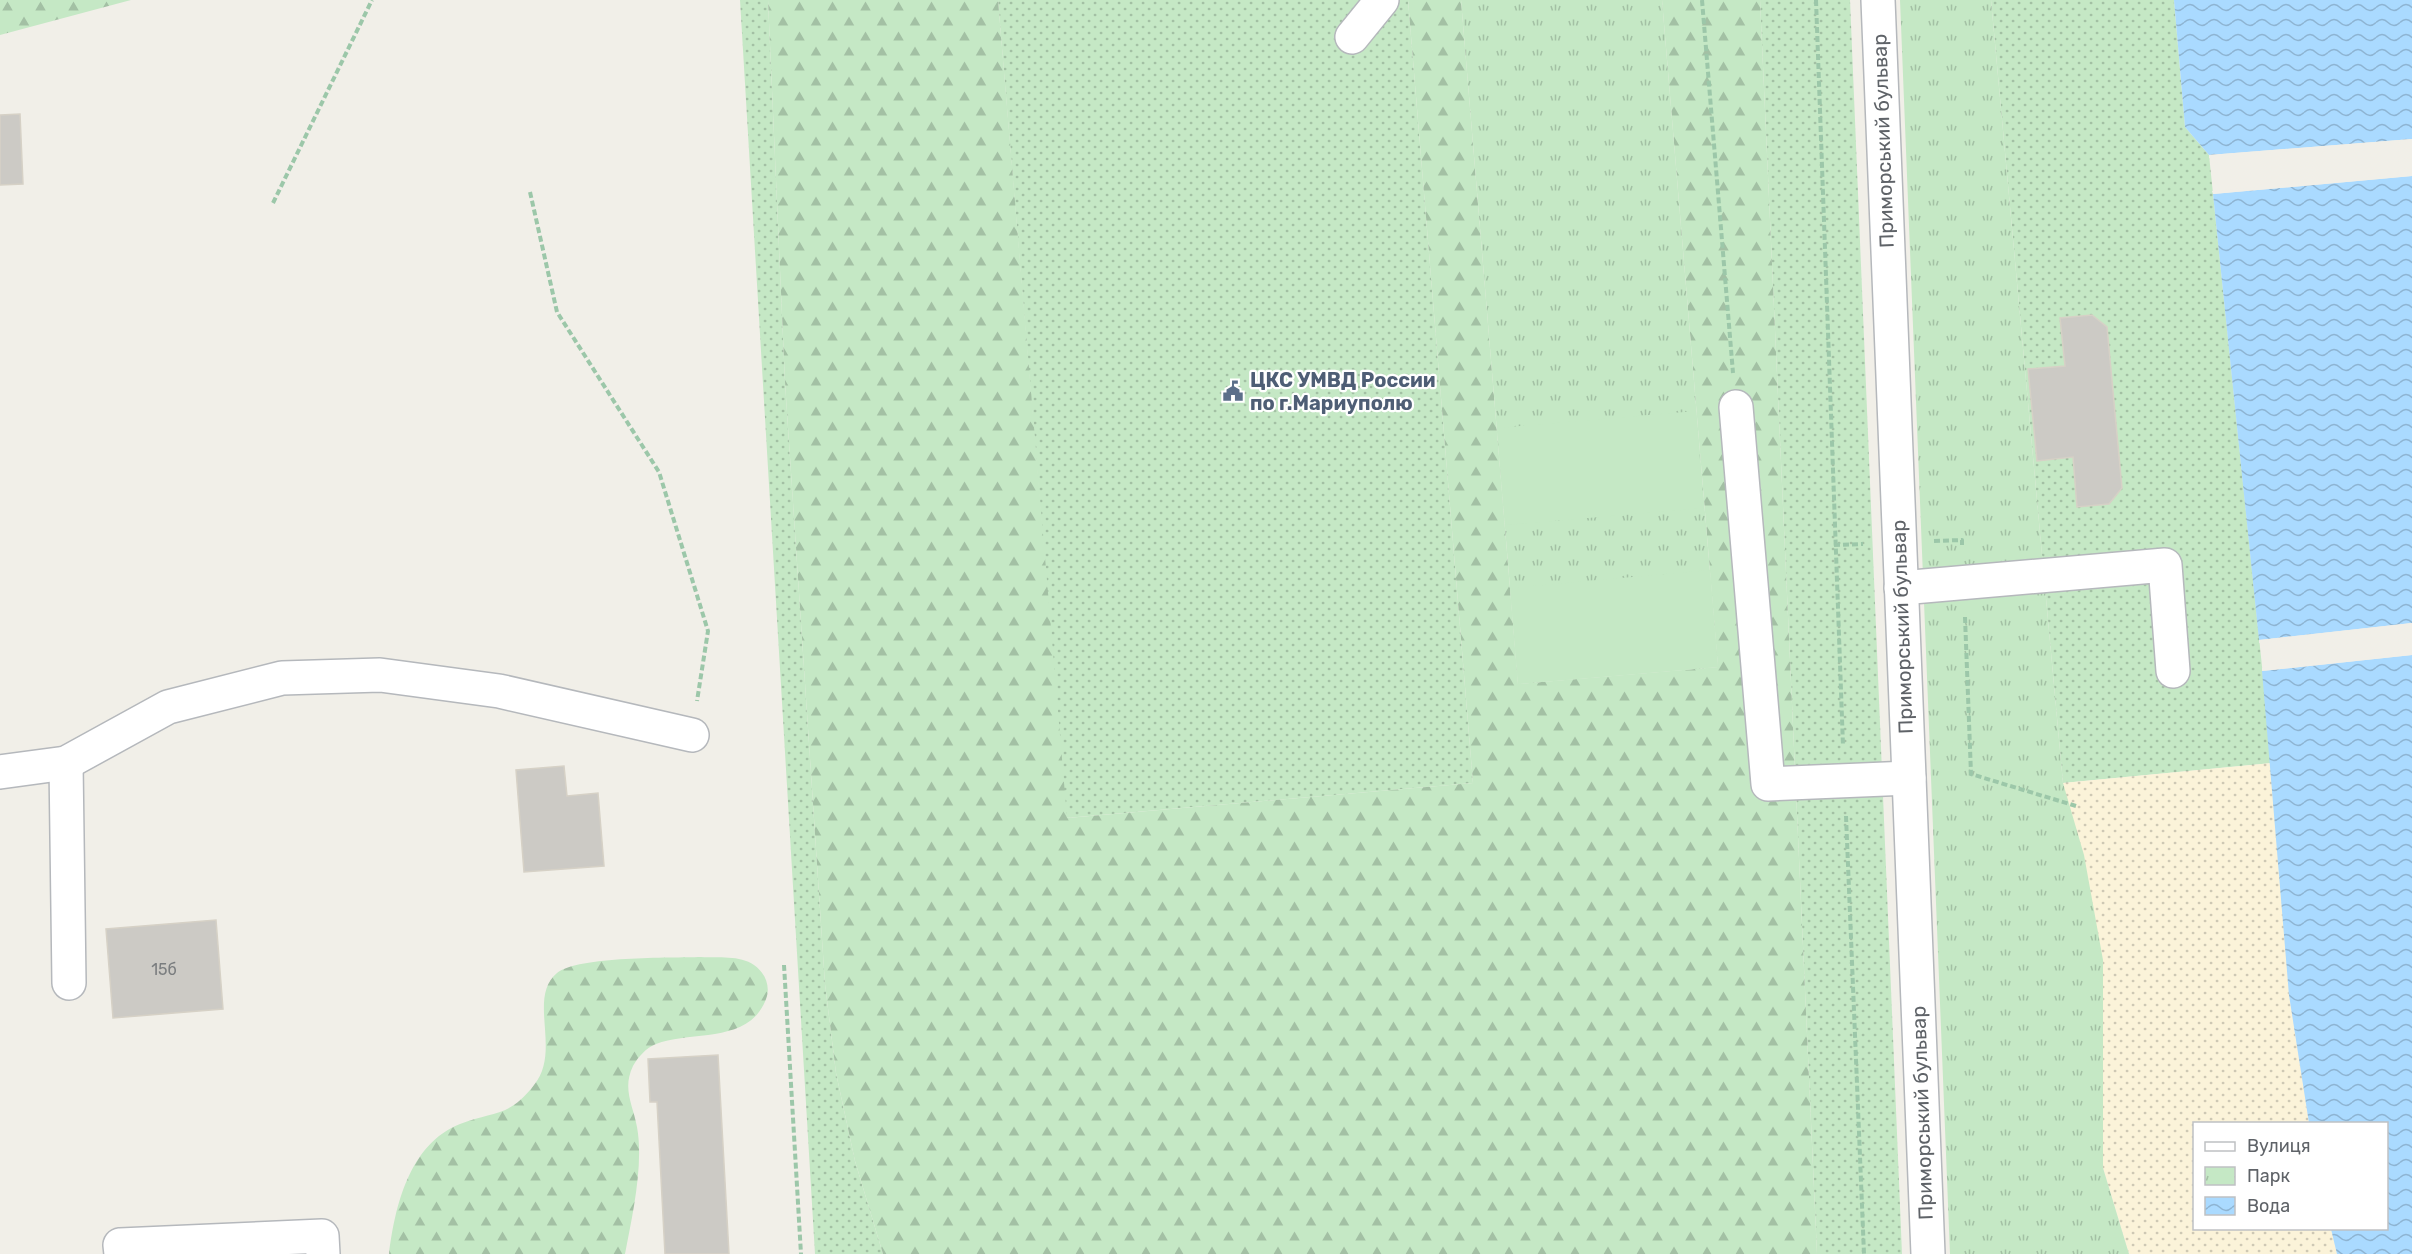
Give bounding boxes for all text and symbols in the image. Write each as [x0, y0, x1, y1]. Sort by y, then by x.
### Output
street label: Приморський бульвар [1867, 34, 1899, 248]
place label: ЦКС УМВД России по г.Мариуполю [1250, 368, 1436, 415]
public building icon: ЦКС УМВД России по г.Мариуполю [1221, 379, 1245, 403]
street label: Приморський бульвар [1886, 520, 1918, 734]
house number: 15б [151, 960, 177, 979]
street label: Приморський бульвар [1906, 1006, 1938, 1220]
legend [2193, 1122, 2388, 1230]
text: Вулиця [2247, 1135, 2311, 1157]
text: Парк [2247, 1165, 2291, 1187]
text: Вода [2247, 1195, 2290, 1217]

